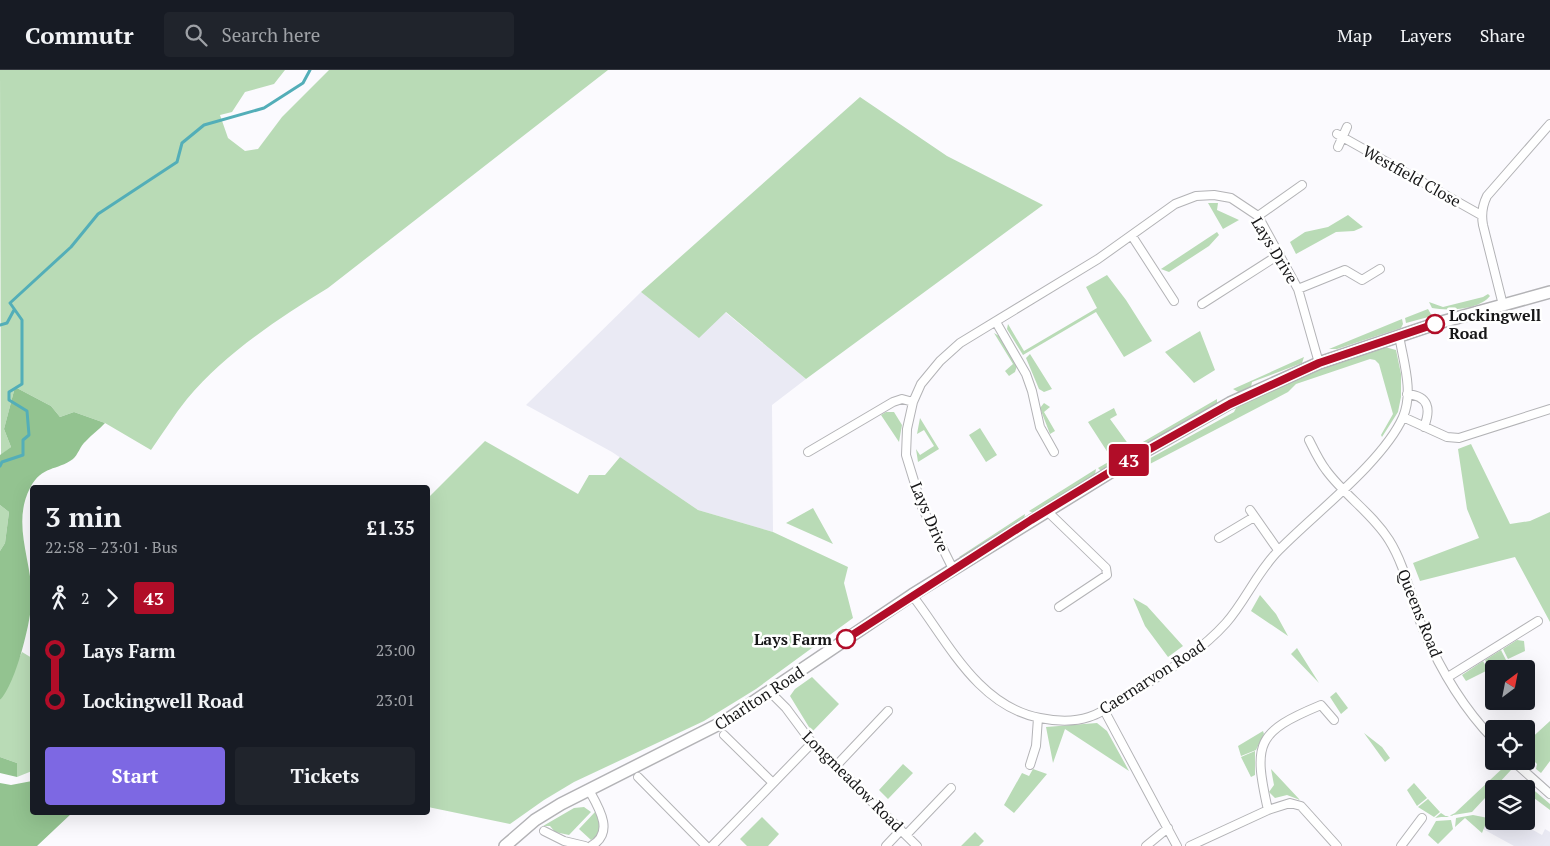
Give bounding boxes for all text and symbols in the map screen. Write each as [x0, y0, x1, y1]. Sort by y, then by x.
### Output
search box [164, 12, 514, 57]
text: Commutr [25, 19, 134, 51]
icon: search [182, 21, 210, 49]
text: Search here [222, 22, 320, 47]
text: Map [1337, 23, 1372, 47]
text: Layers [1400, 23, 1452, 47]
text: Share [1480, 23, 1525, 47]
street label: Westfield Close [1359, 140, 1465, 212]
street label: Lays Drive [1247, 213, 1303, 287]
place label: Lockingwell Road [1449, 304, 1541, 344]
marker: Lockingwell Road [1425, 314, 1445, 334]
line badge: 43 [1106, 444, 1152, 476]
text: 43 [1119, 448, 1139, 472]
street label: Lays Drive [905, 479, 955, 555]
text: 3 min [45, 498, 122, 535]
text: £1.35 [366, 515, 415, 540]
text: 22:58 – 23:01 · Bus [45, 536, 178, 558]
street label: Queens Road [1392, 566, 1448, 660]
icon: walk [45, 584, 73, 612]
icon: forward [98, 584, 126, 612]
text: 43 [144, 586, 164, 610]
text: 2 [81, 587, 90, 609]
place label: Lays Farm [754, 628, 832, 650]
marker: Lays Farm [836, 629, 856, 649]
street label: Caernarvon Road [1095, 634, 1209, 720]
text: Lays Farm [83, 638, 176, 663]
text: 23:00 [376, 639, 415, 661]
north arrow [1485, 660, 1535, 710]
map controls [1485, 660, 1535, 830]
street label: Charlton Road [710, 661, 808, 735]
text: Lockingwell Road [83, 688, 244, 713]
text: 23:01 [376, 689, 415, 711]
button: locate [1485, 720, 1535, 770]
street label: Longmeadow Road [798, 726, 908, 836]
button: Start [45, 747, 225, 805]
button: Tickets [235, 747, 415, 805]
button: layers [1485, 780, 1535, 830]

